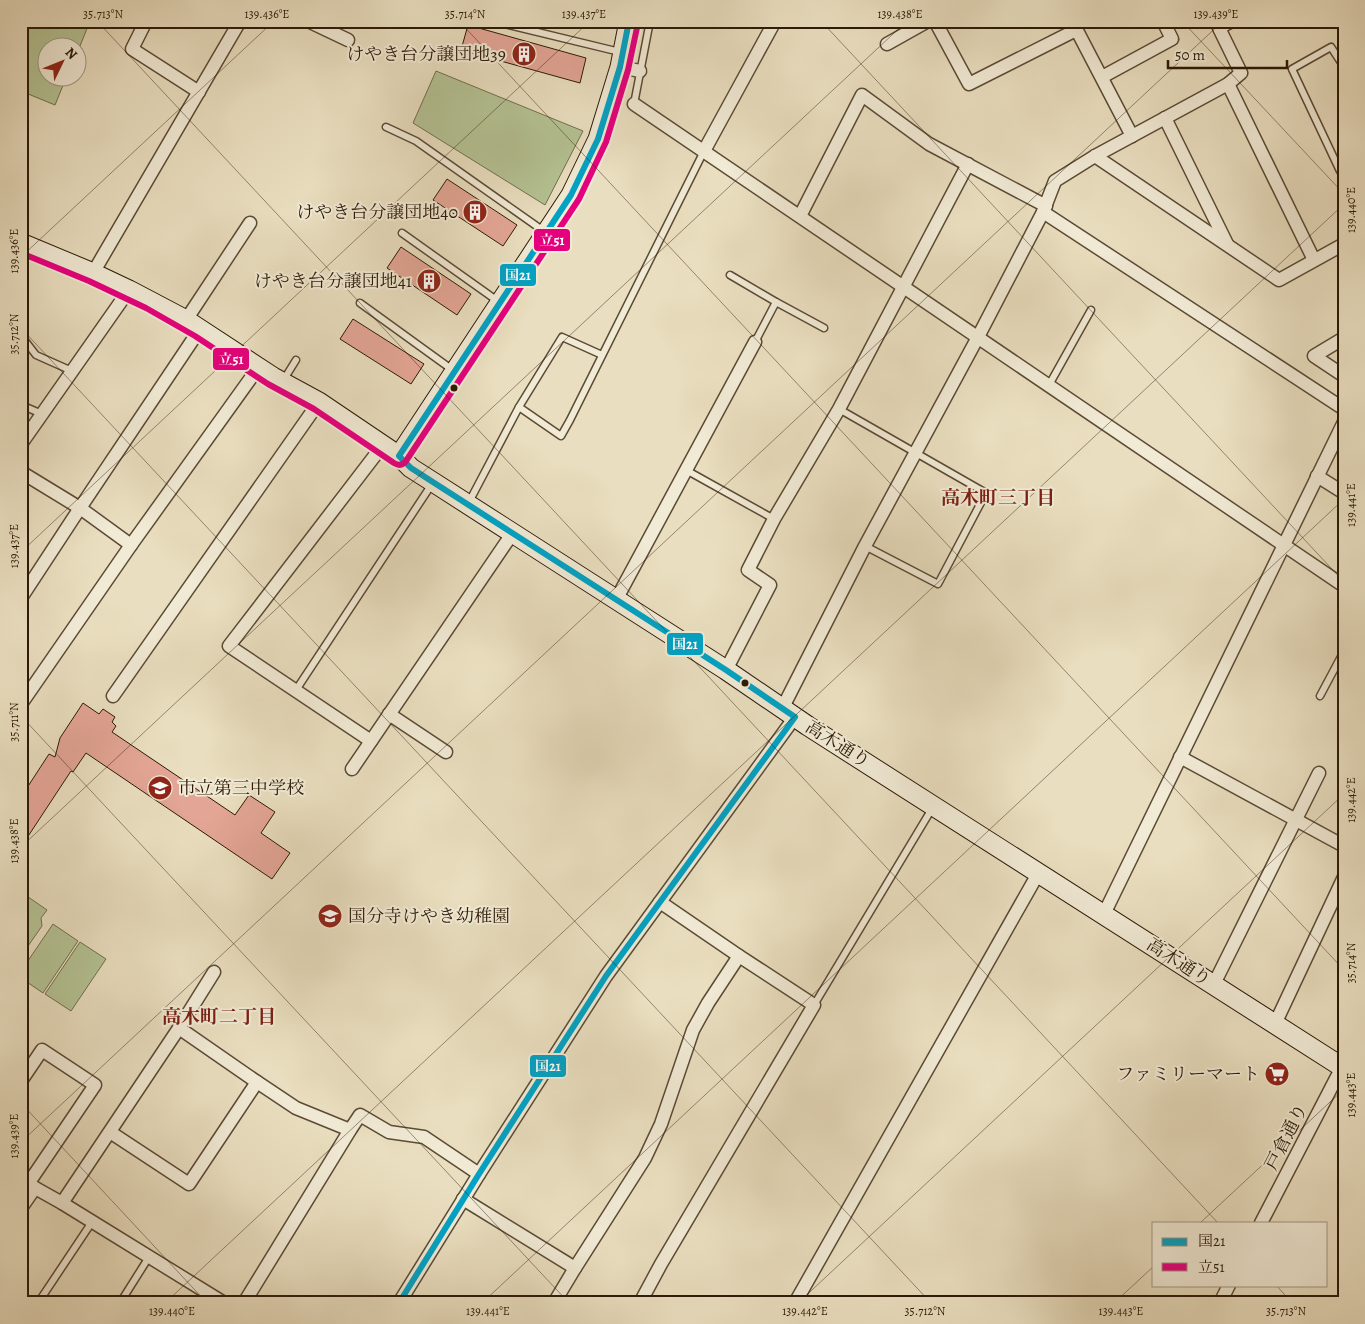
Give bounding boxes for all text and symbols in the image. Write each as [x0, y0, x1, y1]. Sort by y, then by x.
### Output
text: 35.713°N [83, 6, 123, 22]
text: 139.436°E [245, 6, 289, 22]
text: 35.714°N [445, 6, 486, 22]
text: 139.437°E [562, 6, 606, 22]
text: 139.438°E [877, 6, 923, 22]
text: 139.439°E [1194, 6, 1238, 22]
north arrow [38, 38, 88, 88]
scale bar [1168, 38, 1286, 70]
building icon: けやき台分譲団地39 [511, 41, 537, 67]
place label: けやき台分譲団地39 [346, 42, 506, 66]
text: N [61, 43, 82, 64]
text: 50 m [1175, 45, 1205, 65]
text: 139.440°E [1343, 187, 1359, 233]
building icon: けやき台分譲団地40 [462, 199, 488, 225]
place label: けやき台分譲団地40 [296, 200, 458, 224]
line badge: 立51 [533, 228, 571, 252]
text: 139.436°E [6, 229, 22, 273]
text: 立51 [540, 231, 565, 250]
line badge: 国21 [499, 263, 537, 287]
text: 国21 [505, 266, 531, 285]
building icon: けやき台分譲団地41 [416, 268, 442, 294]
place label: けやき台分譲団地41 [254, 269, 412, 293]
text: 35.712°N [6, 313, 22, 354]
line badge: 立51 [212, 347, 250, 371]
text: 立51 [219, 350, 244, 369]
unlabelled marker [449, 383, 459, 393]
text: 139.441°E [1343, 483, 1359, 527]
district label: 高木町三丁目 [941, 485, 1055, 511]
text: 139.437°E [6, 524, 22, 568]
line badge: 国21 [666, 632, 704, 656]
text: 国21 [672, 635, 698, 654]
unlabelled marker [740, 678, 750, 688]
text: 35.711°N [6, 702, 22, 742]
street label: 高木通り [801, 715, 875, 773]
school or university icon: 市立第三中学校 [147, 775, 173, 801]
place label: 市立第三中学校 [178, 776, 304, 800]
text: 139.442°E [1343, 777, 1359, 823]
text: 139.438°E [6, 818, 22, 864]
school or university icon: 国分寺けやき幼稚園 [317, 903, 343, 929]
place label: 国分寺けやき幼稚園 [348, 904, 510, 928]
street label: 高木通り [1142, 932, 1216, 992]
text: 35.714°N [1343, 942, 1359, 983]
district label: 高木町二丁目 [162, 1004, 276, 1030]
line badge: 国21 [529, 1054, 567, 1078]
text: 国21 [535, 1057, 561, 1076]
supermarket icon: ファミリーマート [1264, 1061, 1290, 1087]
place label: ファミリーマート [1116, 1062, 1260, 1086]
text: 139.443°E [1343, 1073, 1359, 1117]
street label: 戸倉通り [1259, 1099, 1313, 1175]
text: 139.439°E [6, 1114, 22, 1158]
legend [1152, 1222, 1328, 1286]
text: 国21 [1198, 1231, 1225, 1251]
text: 立51 [1198, 1257, 1225, 1277]
text: 139.440°E [149, 1303, 195, 1319]
text: 139.441°E [466, 1303, 510, 1319]
text: 139.442°E [782, 1303, 828, 1319]
text: 35.712°N [905, 1303, 946, 1319]
text: 139.443°E [1099, 1303, 1143, 1319]
text: 35.713°N [1266, 1303, 1306, 1319]

